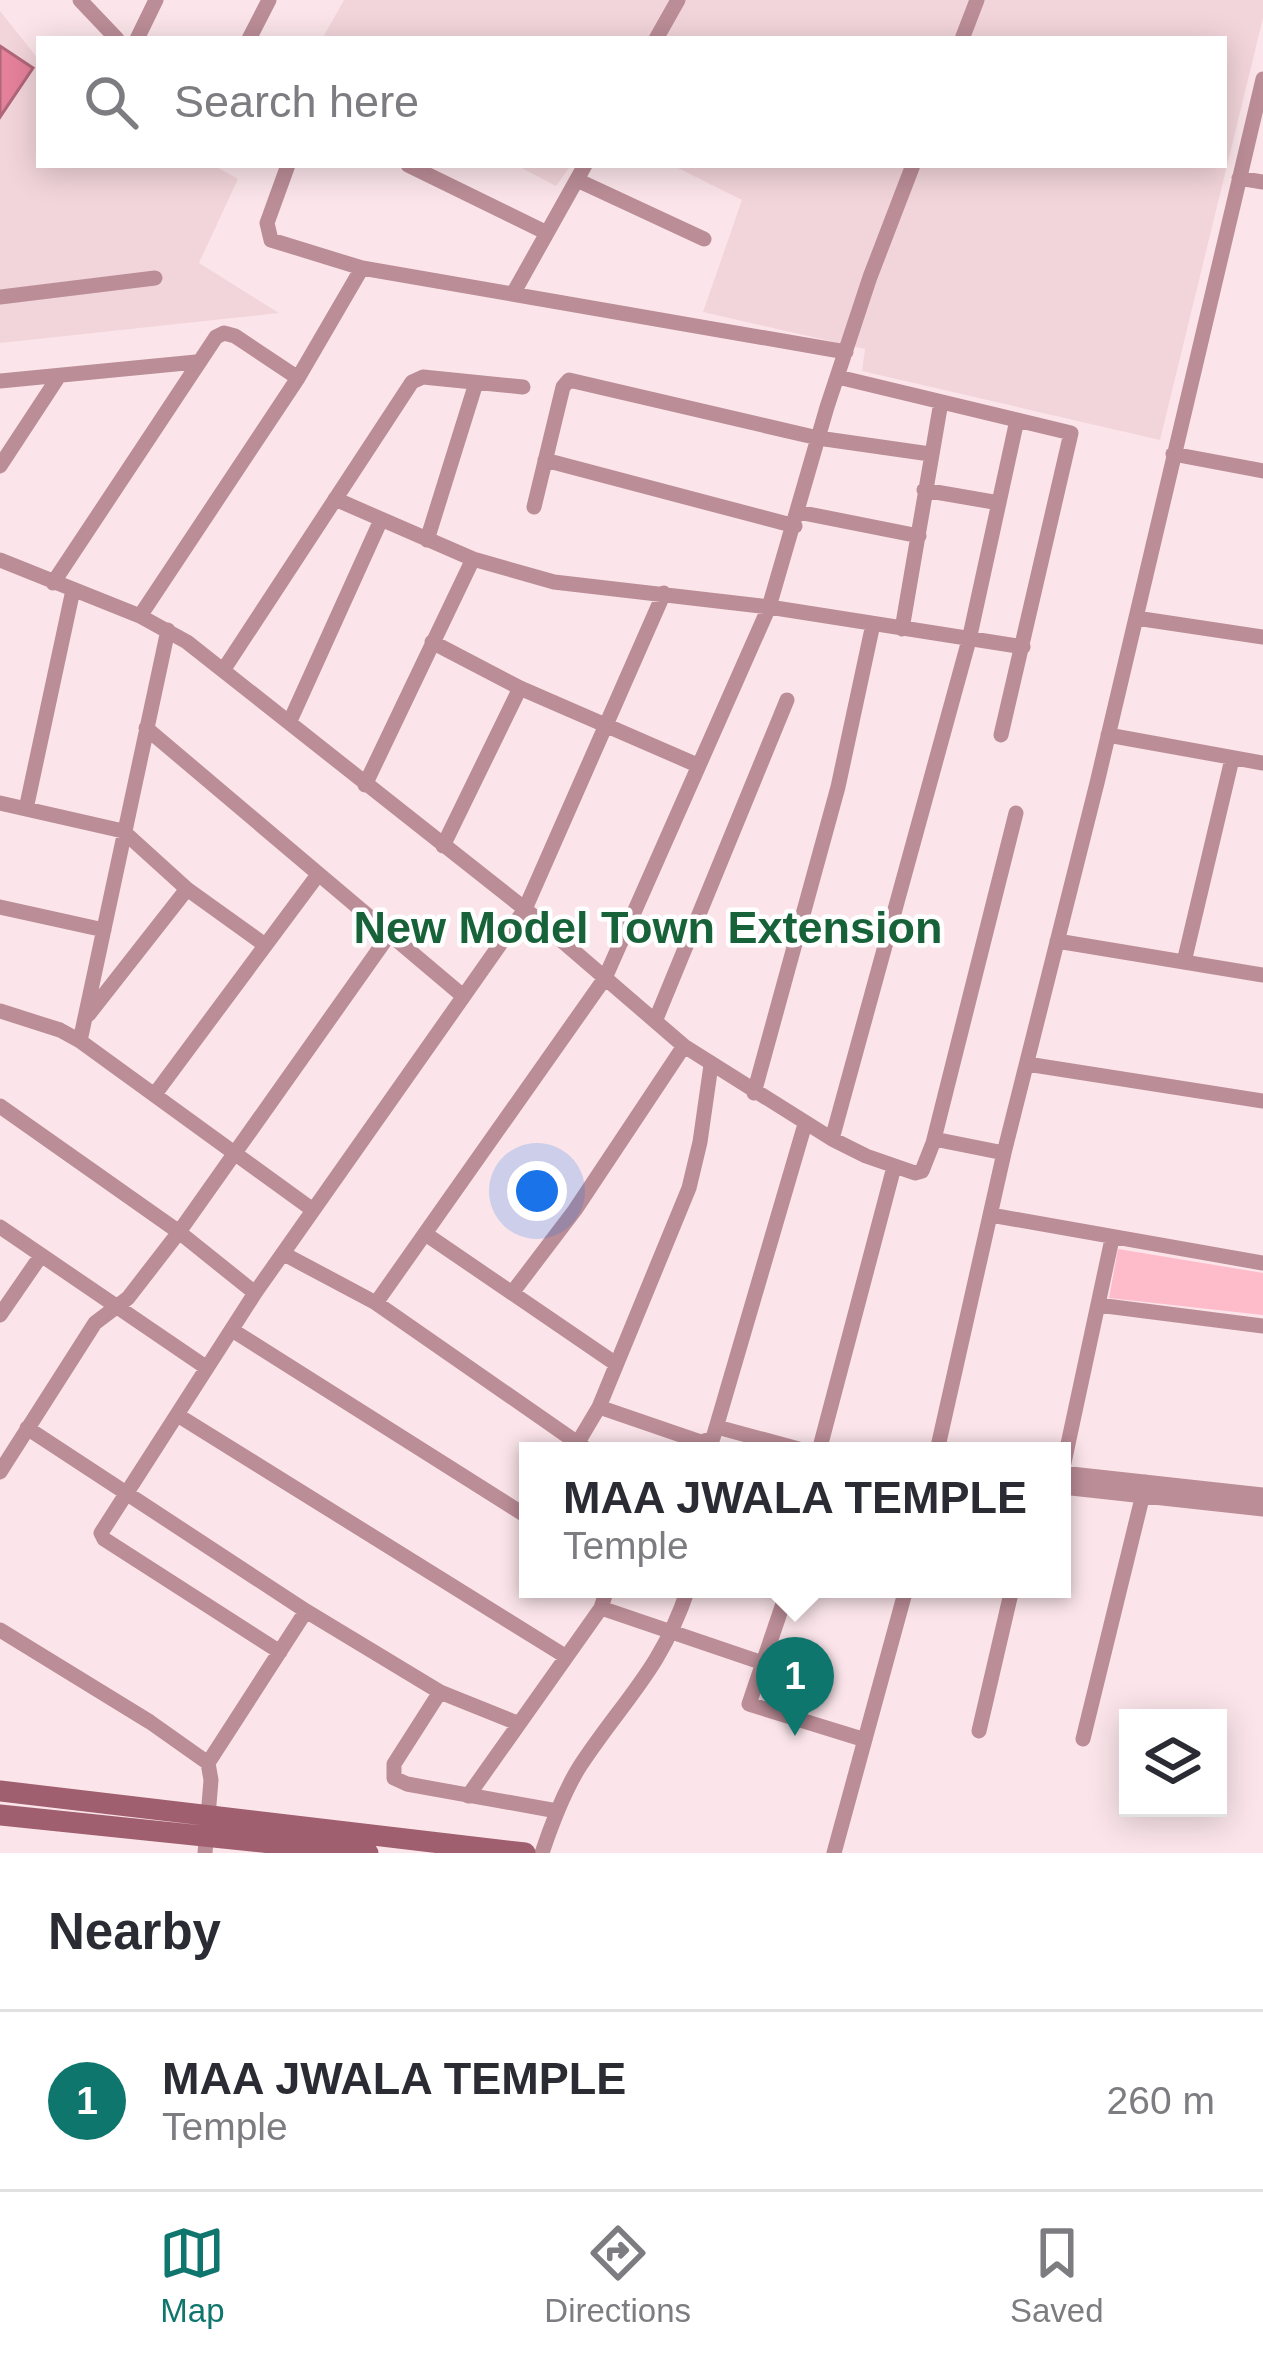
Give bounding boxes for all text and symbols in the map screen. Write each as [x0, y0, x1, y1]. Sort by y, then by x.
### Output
search box [36, 36, 1227, 168]
icon: search [78, 69, 144, 135]
text: Search here [174, 76, 419, 127]
district label: New Model Town Extension [353, 902, 943, 953]
your location [507, 1161, 567, 1221]
popup [519, 1442, 1071, 1598]
text: MAA JWALA TEMPLE [563, 1472, 1027, 1523]
text: Temple [563, 1524, 689, 1567]
pin: 1 [756, 1637, 834, 1736]
map controls [1119, 1709, 1227, 1817]
button: layers [1119, 1709, 1227, 1817]
text: Nearby [48, 1903, 221, 1960]
text: MAA JWALA TEMPLE [162, 2053, 626, 2104]
text: 1 [76, 2079, 98, 2122]
text: 260 m [1107, 2079, 1215, 2122]
text: Temple [162, 2105, 288, 2148]
tab: Map [159, 2220, 225, 2330]
tab: Directions [544, 2220, 691, 2330]
tab: Saved [1010, 2220, 1104, 2330]

